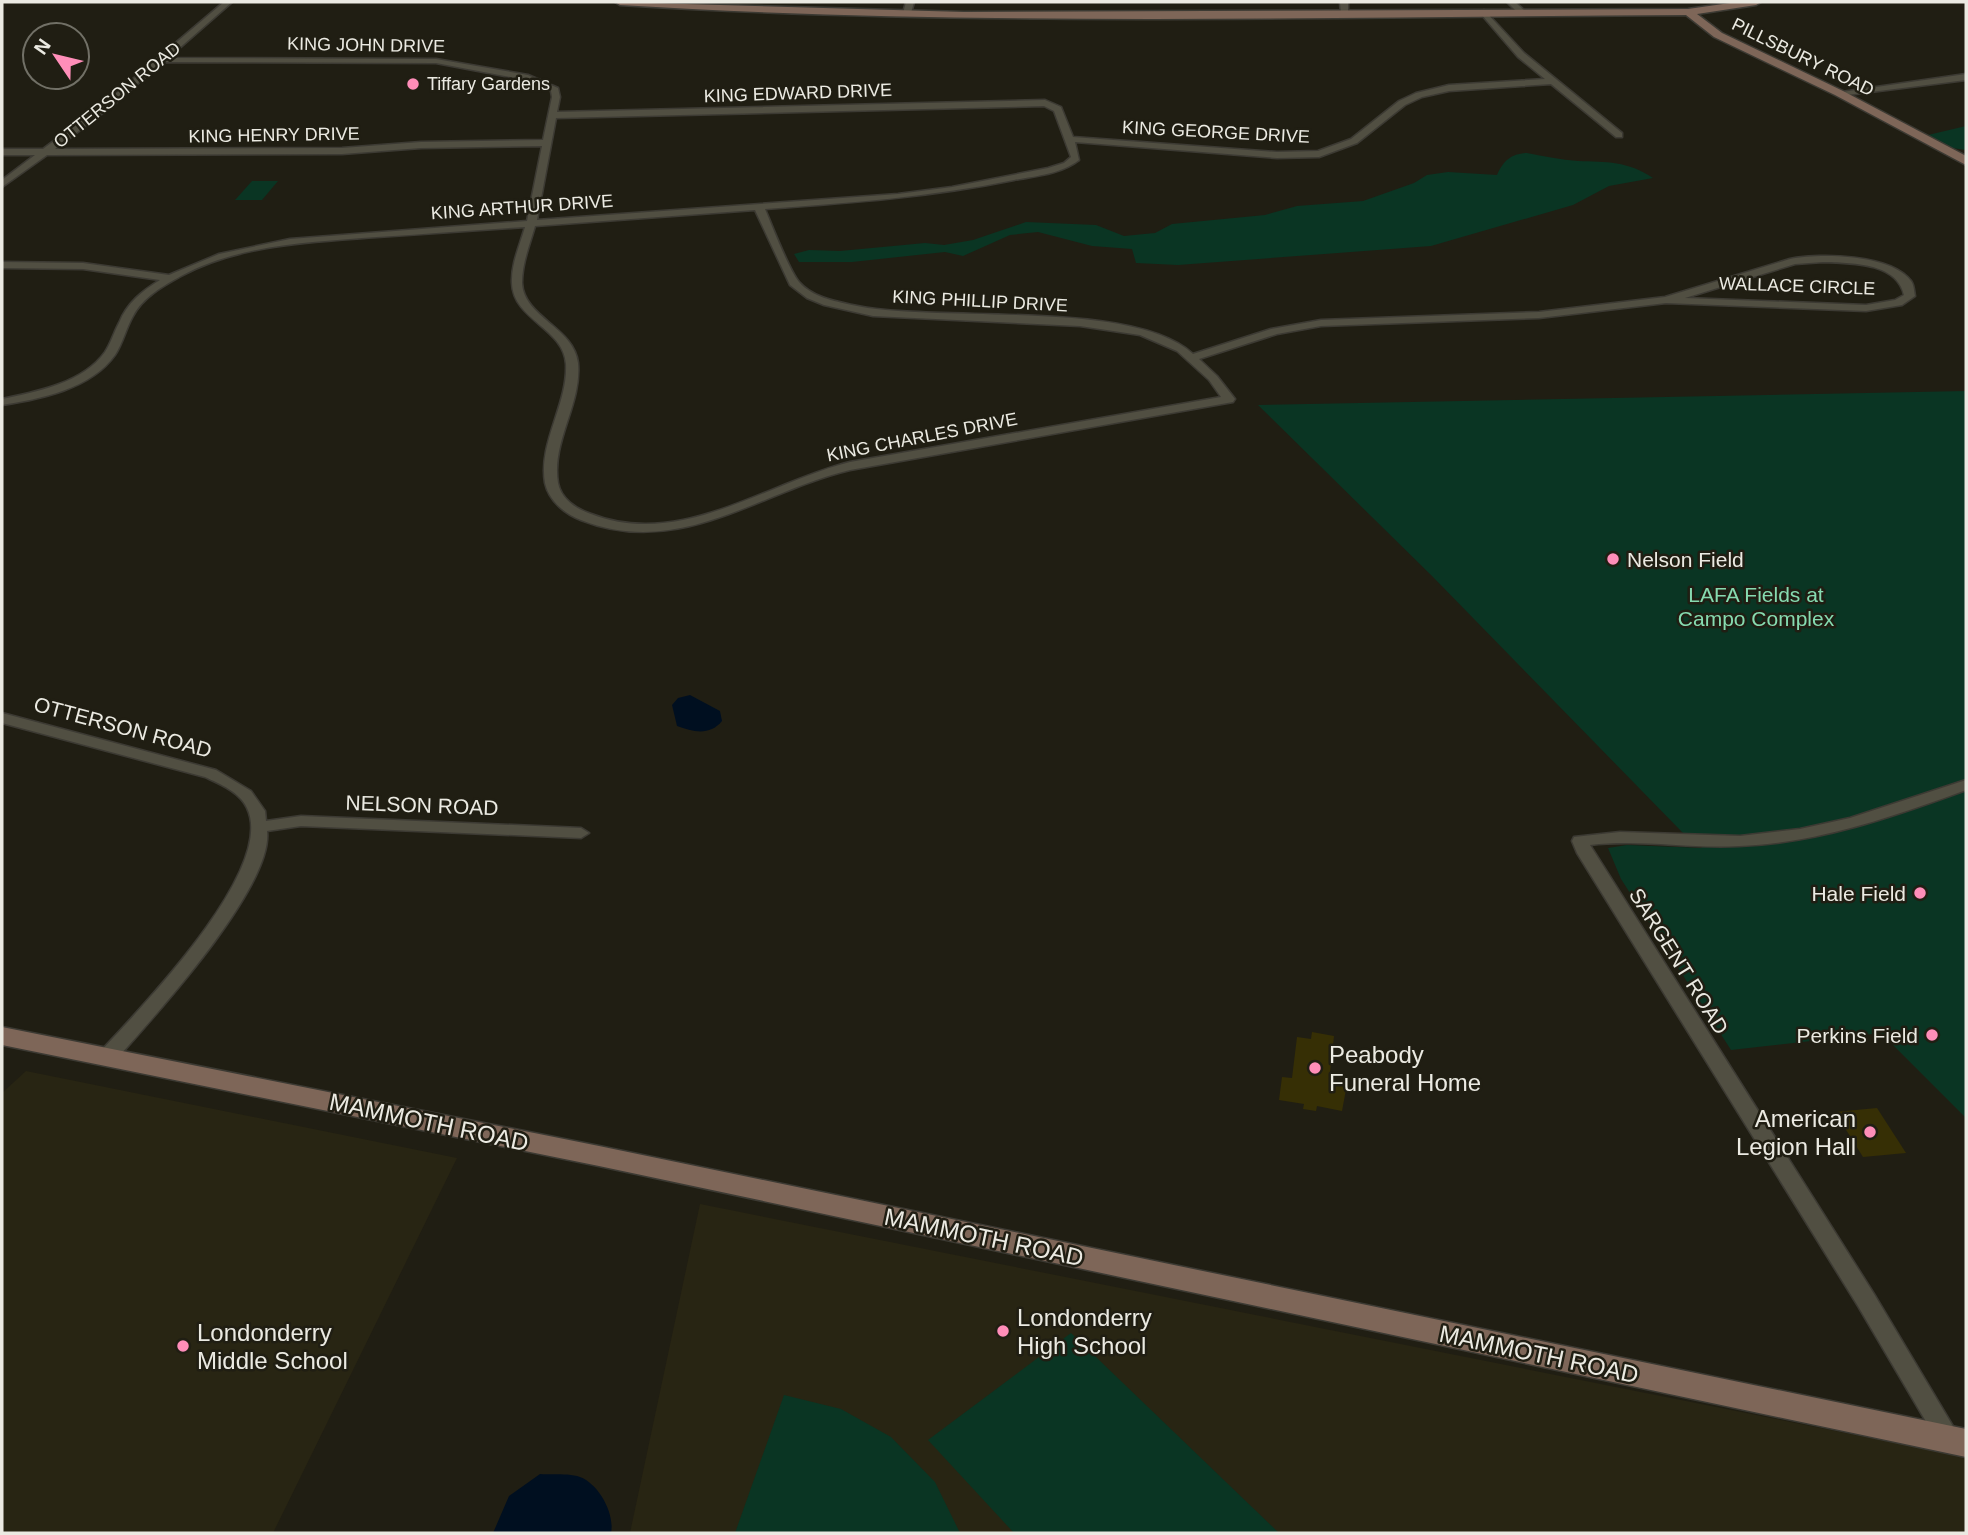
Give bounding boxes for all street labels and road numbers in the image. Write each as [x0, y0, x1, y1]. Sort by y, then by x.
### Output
street label: PILLSBURY ROAD [1729, 14, 1877, 100]
street label: KING JOHN DRIVE [287, 34, 445, 56]
street label: OTTERSON ROAD [50, 38, 184, 152]
street label: KING EDWARD DRIVE [704, 80, 892, 106]
street label: KING GEORGE DRIVE [1122, 117, 1310, 147]
street label: KING HENRY DRIVE [188, 124, 360, 146]
street label: KING ARTHUR DRIVE [430, 191, 614, 223]
street label: WALLACE CIRCLE [1719, 273, 1875, 299]
street label: KING PHILLIP DRIVE [892, 286, 1068, 316]
street label: KING CHARLES DRIVE [825, 409, 1019, 465]
street label: OTTERSON ROAD [32, 692, 214, 762]
street label: NELSON ROAD [345, 791, 499, 819]
street label: SARGENT ROAD [1625, 884, 1733, 1038]
street label: MAMMOTH ROAD [327, 1088, 531, 1156]
street label: MAMMOTH ROAD [882, 1203, 1086, 1271]
street label: MAMMOTH ROAD [1437, 1320, 1641, 1388]

